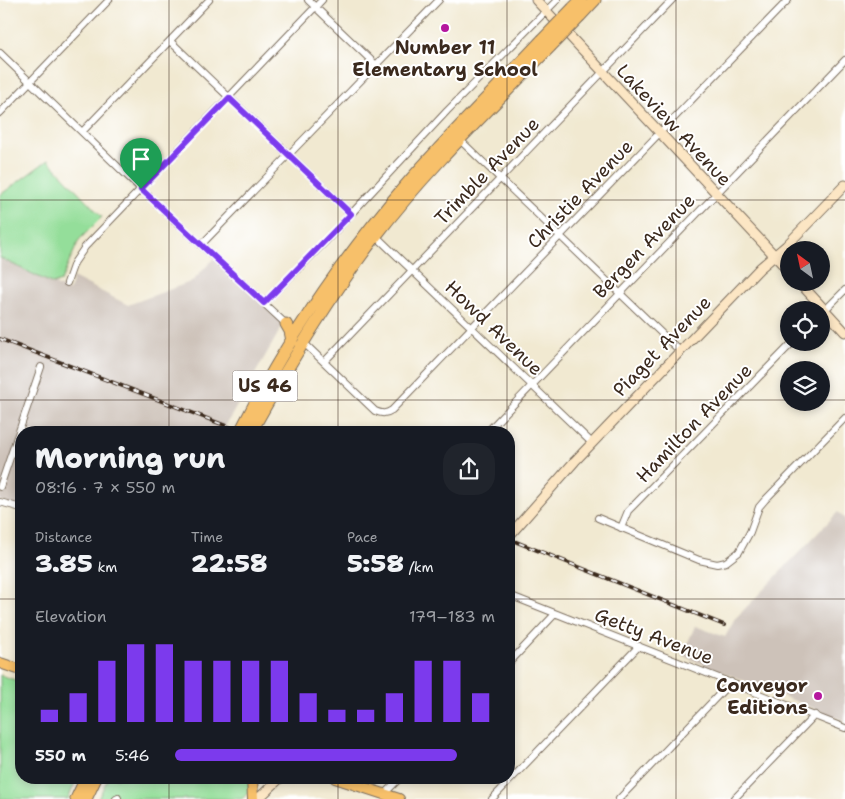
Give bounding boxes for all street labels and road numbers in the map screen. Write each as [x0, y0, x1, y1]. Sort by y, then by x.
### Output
street label: Lakeview Avenue [611, 59, 737, 191]
street label: Trimble Avenue [429, 112, 545, 230]
street label: Christie Avenue [522, 134, 638, 254]
street label: Bergen Avenue [588, 188, 700, 304]
street label: Howd Avenue [440, 275, 548, 381]
street label: Piaget Avenue [607, 290, 717, 402]
street label: Hamilton Avenue [631, 358, 757, 488]
road number: US 46 [232, 371, 298, 402]
street label: Getty Avenue [591, 602, 717, 670]

